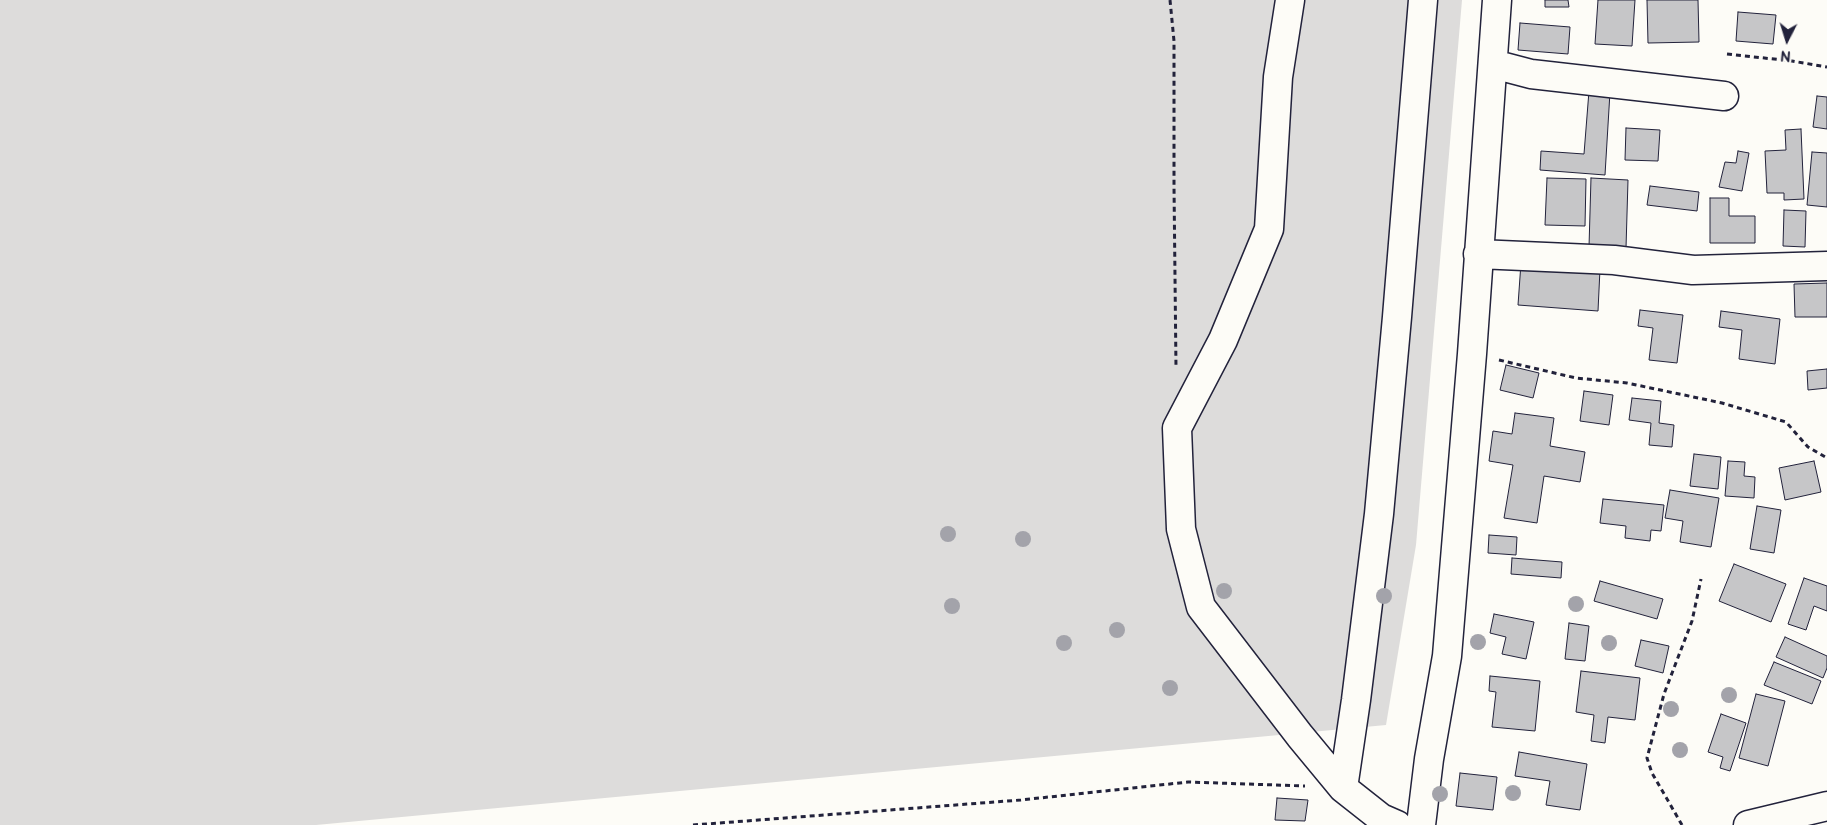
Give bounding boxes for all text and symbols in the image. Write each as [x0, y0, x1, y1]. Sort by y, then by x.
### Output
north arrow [1762, 15, 1812, 65]
text: N [1780, 47, 1792, 64]

